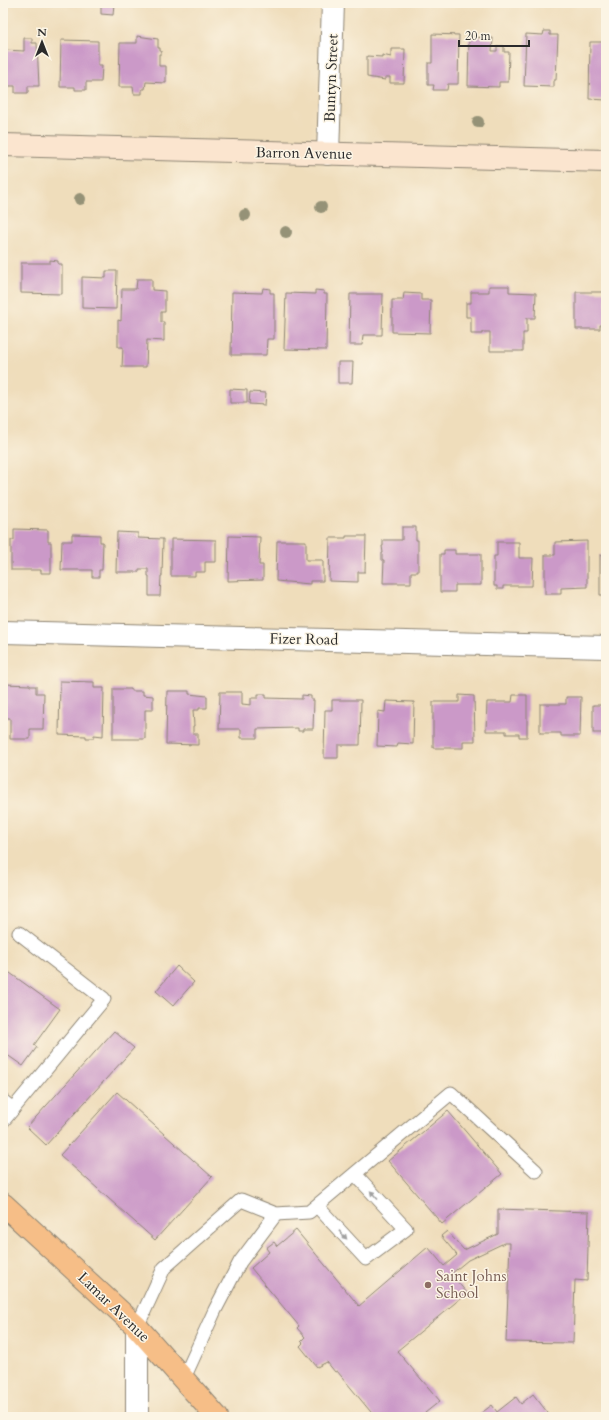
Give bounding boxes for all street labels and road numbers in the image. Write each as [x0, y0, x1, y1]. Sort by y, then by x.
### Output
street label: Buntyn Street [319, 33, 343, 122]
street label: Barron Avenue [255, 142, 353, 164]
street label: Fizer Road [269, 628, 339, 650]
street label: Lamar Avenue [74, 1268, 154, 1347]

